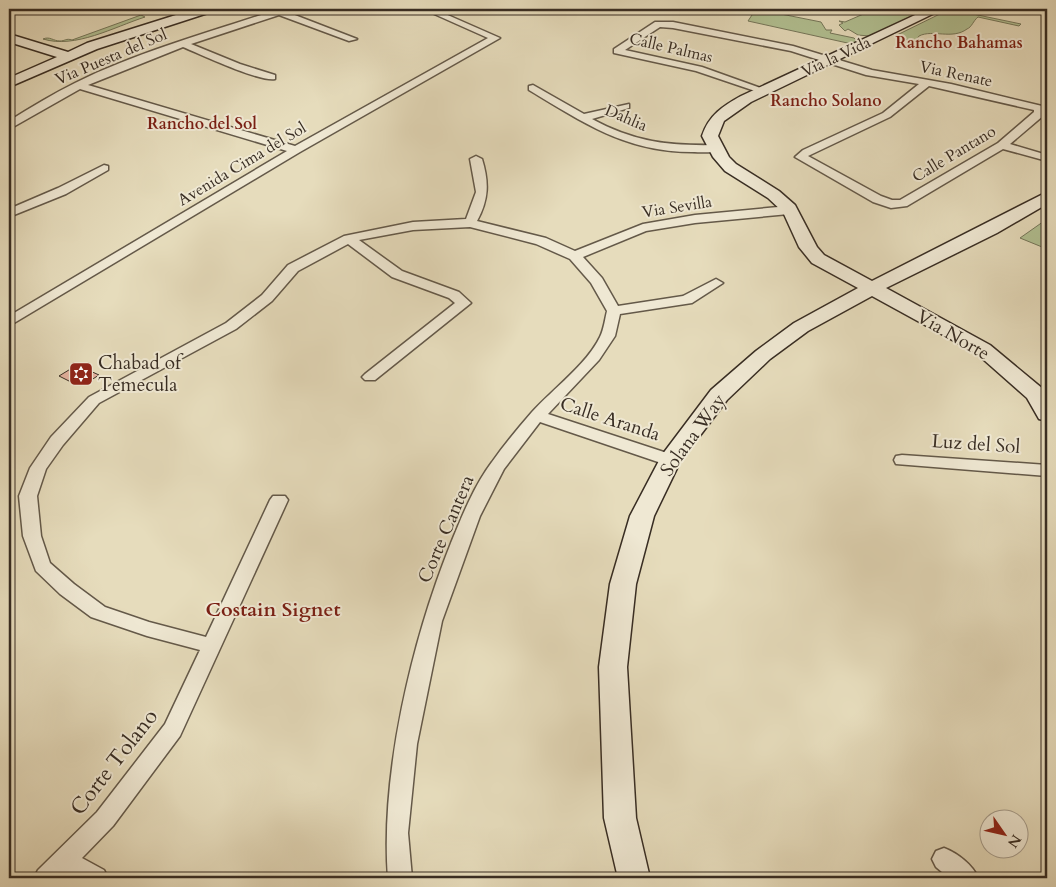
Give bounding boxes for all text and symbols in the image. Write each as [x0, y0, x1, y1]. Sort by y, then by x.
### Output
street label: Via Puesta del Sol [52, 24, 170, 90]
street label: Calle Palmas [627, 28, 715, 68]
street label: Via la Vida [798, 31, 874, 83]
district label: Rancho Bahamas [895, 32, 1023, 54]
street label: Via Renate [917, 56, 995, 92]
district label: Rancho Solano [770, 90, 882, 112]
street label: Dahlia [601, 99, 651, 137]
district label: Rancho del Sol [147, 113, 257, 135]
street label: Avenida Cima del Sol [174, 117, 310, 211]
street label: Calle Pantano [908, 120, 1000, 188]
street label: Via Sevilla [641, 191, 714, 223]
street label: Via Norte [912, 304, 994, 366]
place label: Chabad of Temecula [98, 350, 184, 398]
synagogue icon: Chabad of Temecula [68, 361, 94, 387]
street label: Solana Way [654, 388, 732, 482]
street label: Calle Aranda [557, 391, 663, 447]
street label: Luz del Sol [931, 428, 1021, 460]
street label: Corte Cantera [412, 471, 480, 587]
district label: Costain Signet [206, 596, 340, 623]
street label: Corte Tolano [63, 703, 165, 821]
north arrow [978, 810, 1028, 860]
text: N [1003, 831, 1026, 851]

